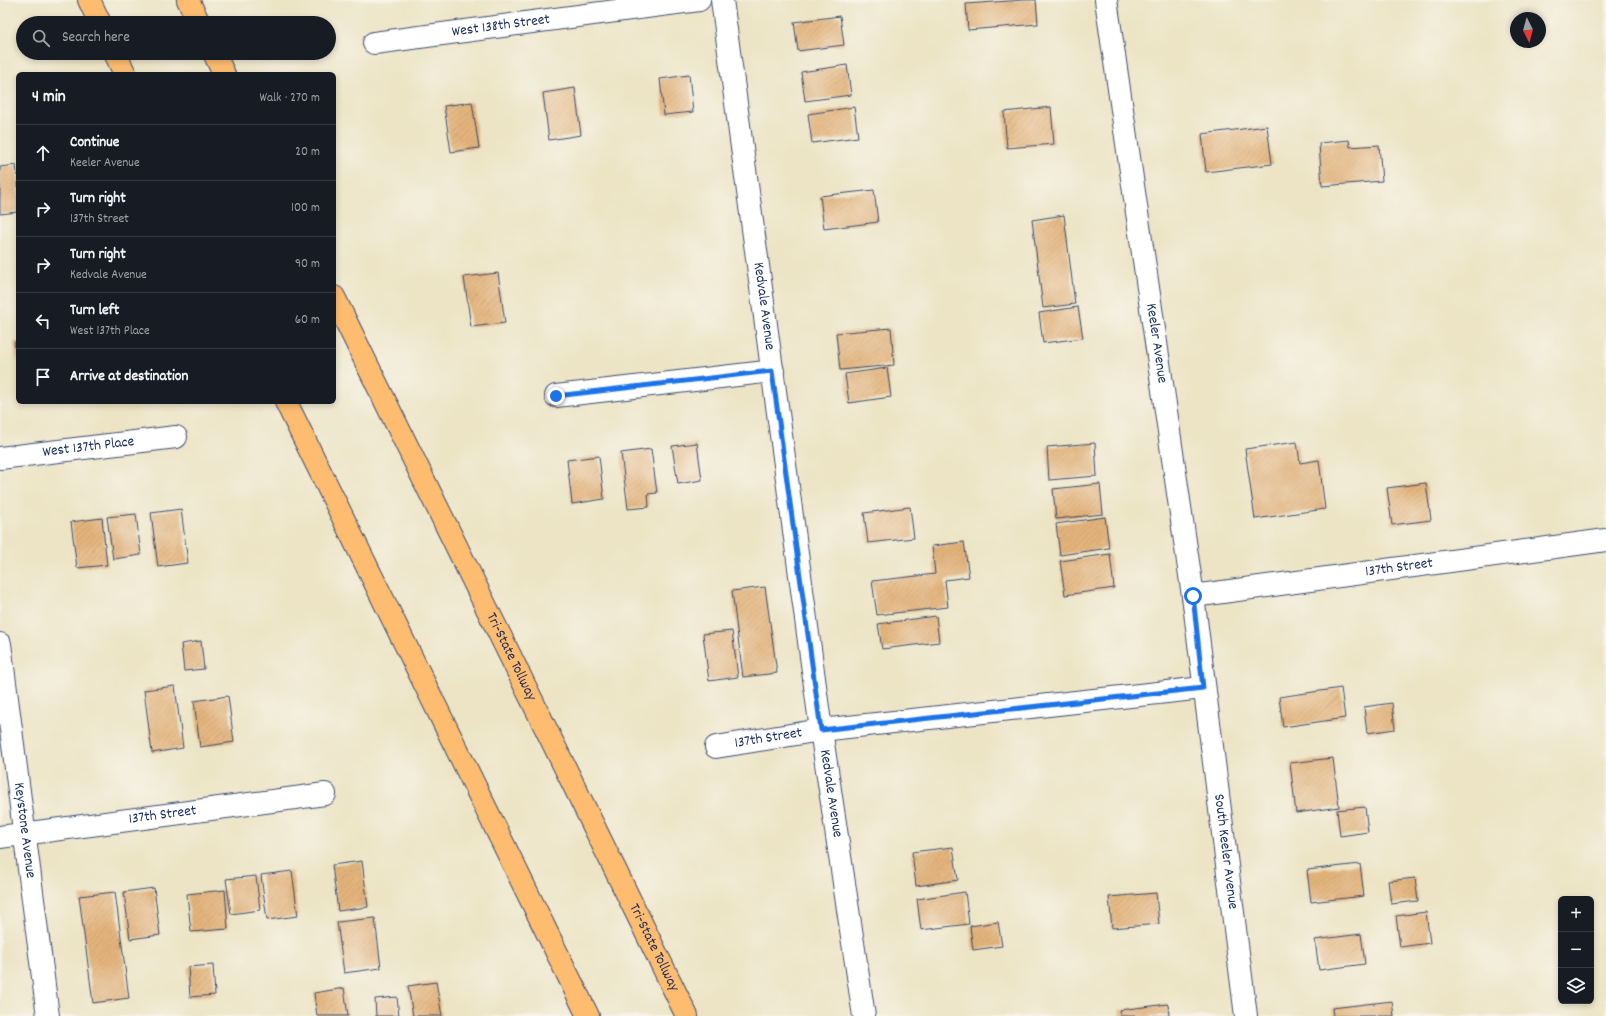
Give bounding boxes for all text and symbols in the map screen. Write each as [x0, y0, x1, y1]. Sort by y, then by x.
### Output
street label: West 138th Street [450, 9, 552, 44]
north arrow [1510, 12, 1546, 48]
search box [16, 16, 336, 60]
icon: search [30, 27, 52, 49]
text: Search here [62, 27, 130, 49]
text: 4 min [32, 86, 66, 110]
text: Walk · 270 m [259, 89, 320, 108]
text: Continue [70, 132, 119, 154]
icon: ahead [32, 142, 54, 164]
text: 20 m [295, 143, 320, 162]
text: Keeler Avenue [70, 154, 140, 173]
text: Turn right [70, 188, 126, 210]
icon: right [32, 198, 54, 220]
text: 100 m [291, 199, 320, 218]
text: 137th Street [70, 210, 129, 229]
text: Turn right [70, 244, 126, 266]
icon: right [32, 254, 54, 276]
text: 90 m [295, 255, 320, 274]
street label: Kedvale Avenue [747, 261, 780, 352]
text: Kedvale Avenue [70, 266, 147, 285]
text: Turn left [70, 300, 119, 322]
street label: Keeler Avenue [1139, 302, 1173, 385]
icon: left [32, 310, 54, 332]
text: 60 m [295, 311, 320, 330]
text: West 137th Place [70, 322, 150, 341]
icon: arrive [32, 366, 54, 388]
text: Arrive at destination [70, 366, 188, 388]
route end [547, 387, 565, 405]
street label: West 137th Place [41, 431, 136, 464]
street label: 137th Street [1364, 553, 1435, 584]
route start [1184, 587, 1202, 605]
street label: Tri-State Tollway [480, 609, 542, 706]
street label: 137th Street [733, 722, 804, 755]
street label: Kedvale Avenue [813, 748, 848, 839]
street label: Keystone Avenue [7, 781, 41, 880]
street label: South Keeler Avenue [1207, 793, 1243, 911]
street label: 137th Street [127, 800, 198, 831]
map controls [1558, 896, 1594, 1004]
button: + [1558, 896, 1594, 932]
street label: Tri-State Tollway [623, 900, 685, 996]
button: − [1558, 932, 1594, 968]
button: layers [1558, 968, 1594, 1004]

